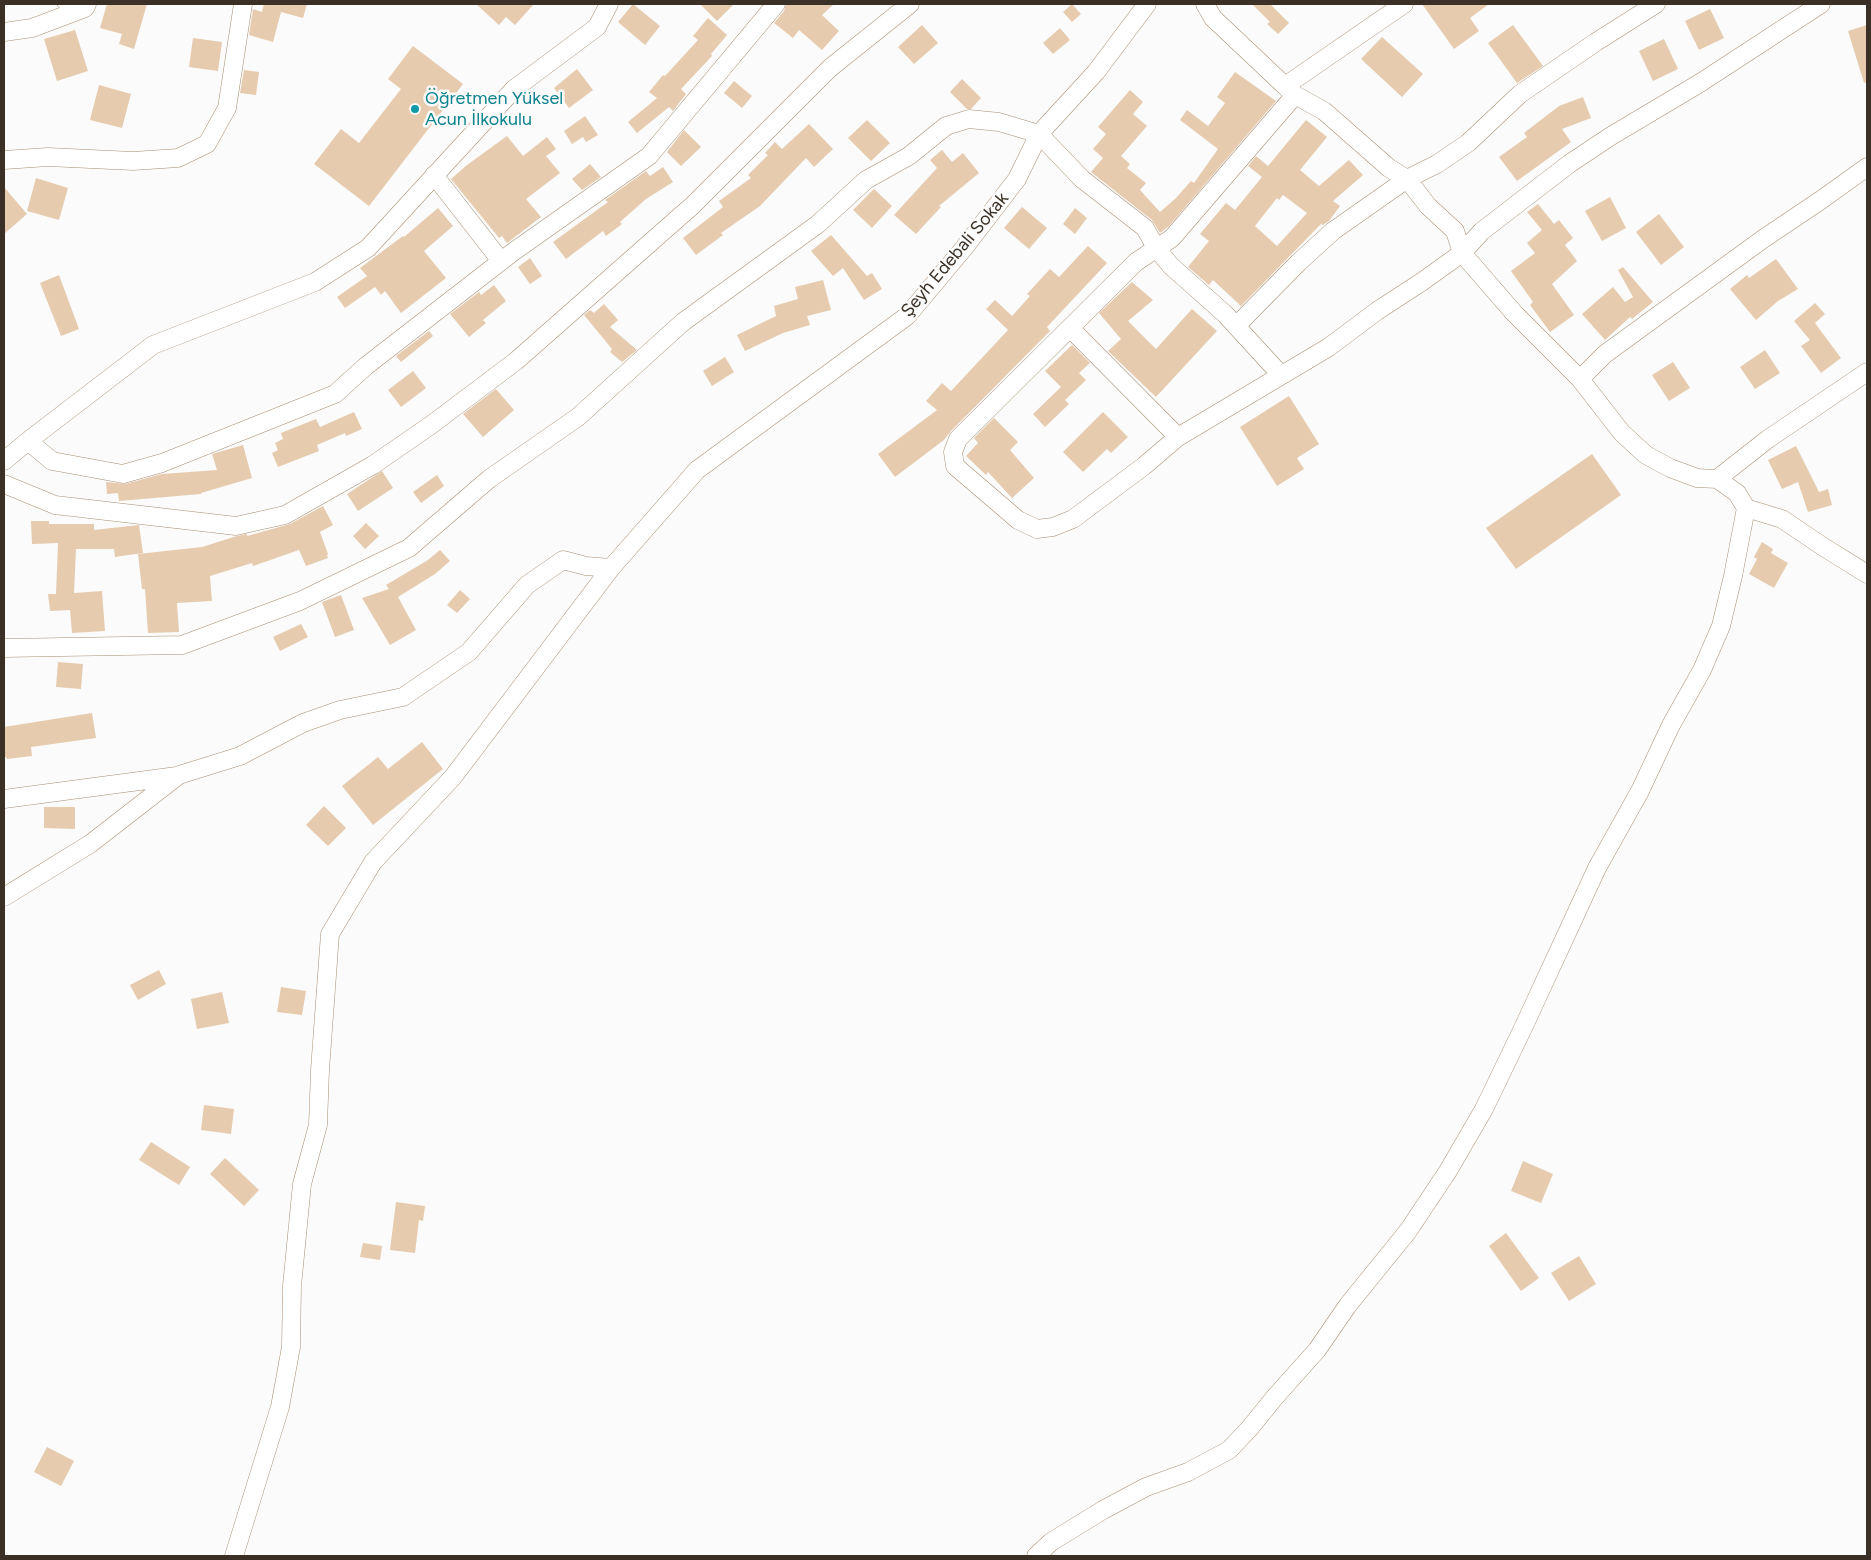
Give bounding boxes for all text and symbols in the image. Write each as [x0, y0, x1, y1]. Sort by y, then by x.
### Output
place label: Öğretmen Yüksel Acun İlkokulu [425, 88, 563, 130]
marker: Öğretmen Yüksel Acun İlkokulu [409, 103, 421, 115]
street label: Şeyh Edebali Sokak [897, 188, 1013, 322]

